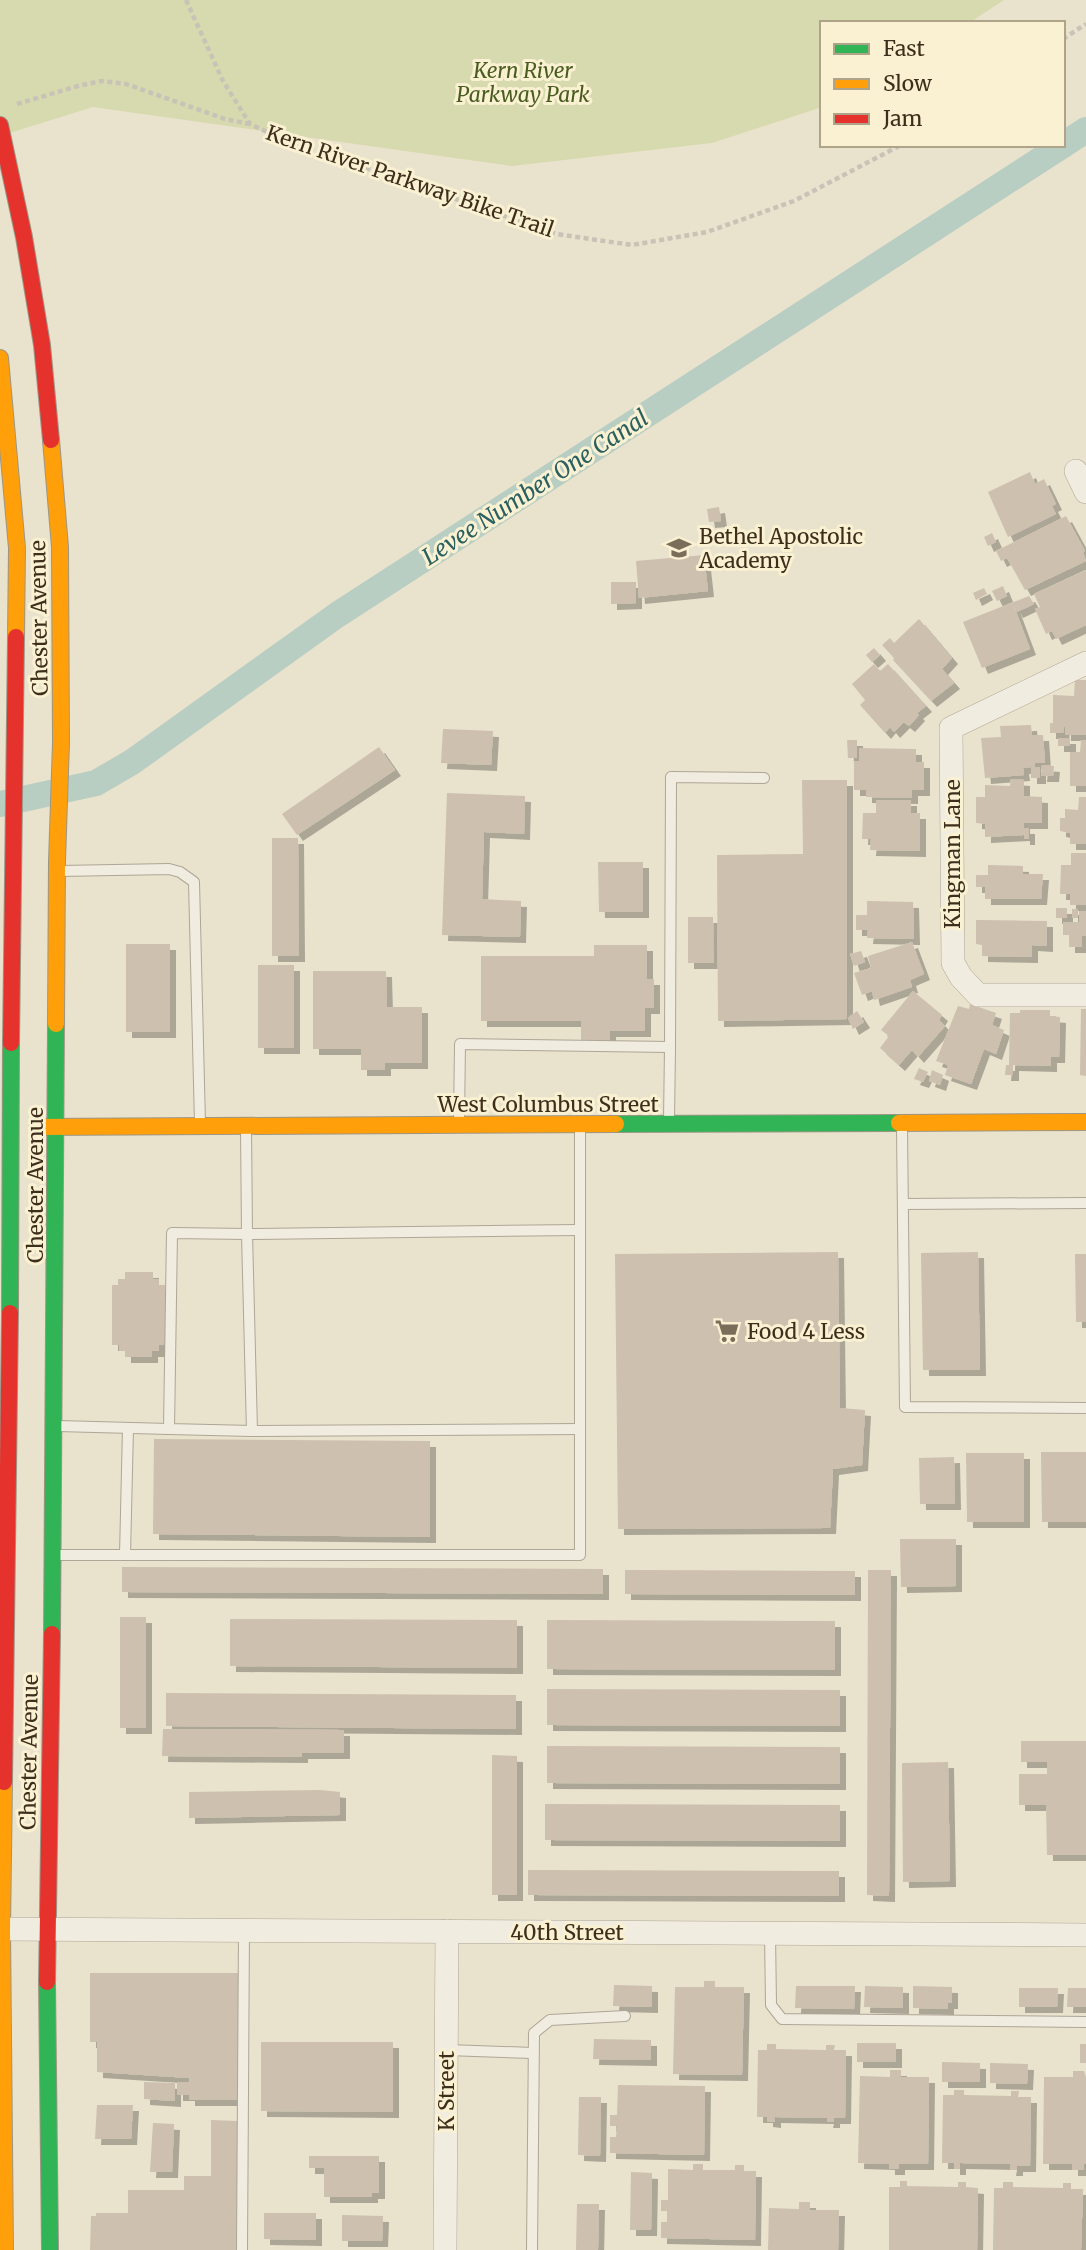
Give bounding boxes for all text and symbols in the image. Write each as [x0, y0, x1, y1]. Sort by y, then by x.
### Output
legend [820, 21, 1065, 147]
text: Fast [883, 35, 925, 62]
park label: Kern River Parkway Park [456, 57, 590, 108]
text: Slow [883, 70, 932, 97]
text: Jam [882, 105, 922, 132]
street label: Kern River Parkway Bike Trail [263, 119, 558, 243]
water label: Levee Number One Canal [416, 403, 654, 571]
place label: Bethel Apostolic Academy [698, 523, 863, 574]
school or university icon: Bethel Apostolic Academy [665, 534, 693, 562]
street label: Chester Avenue [24, 540, 54, 696]
street label: Kingman Lane [939, 779, 966, 929]
street label: West Columbus Street [436, 1091, 659, 1118]
street label: Chester Avenue [22, 1107, 49, 1263]
supermarket icon: Food 4 Less [713, 1317, 741, 1345]
place label: Food 4 Less [747, 1318, 865, 1345]
street label: Chester Avenue [14, 1674, 44, 1830]
street label: 40th Street [510, 1919, 624, 1946]
street label: K Street [433, 2051, 460, 2131]

